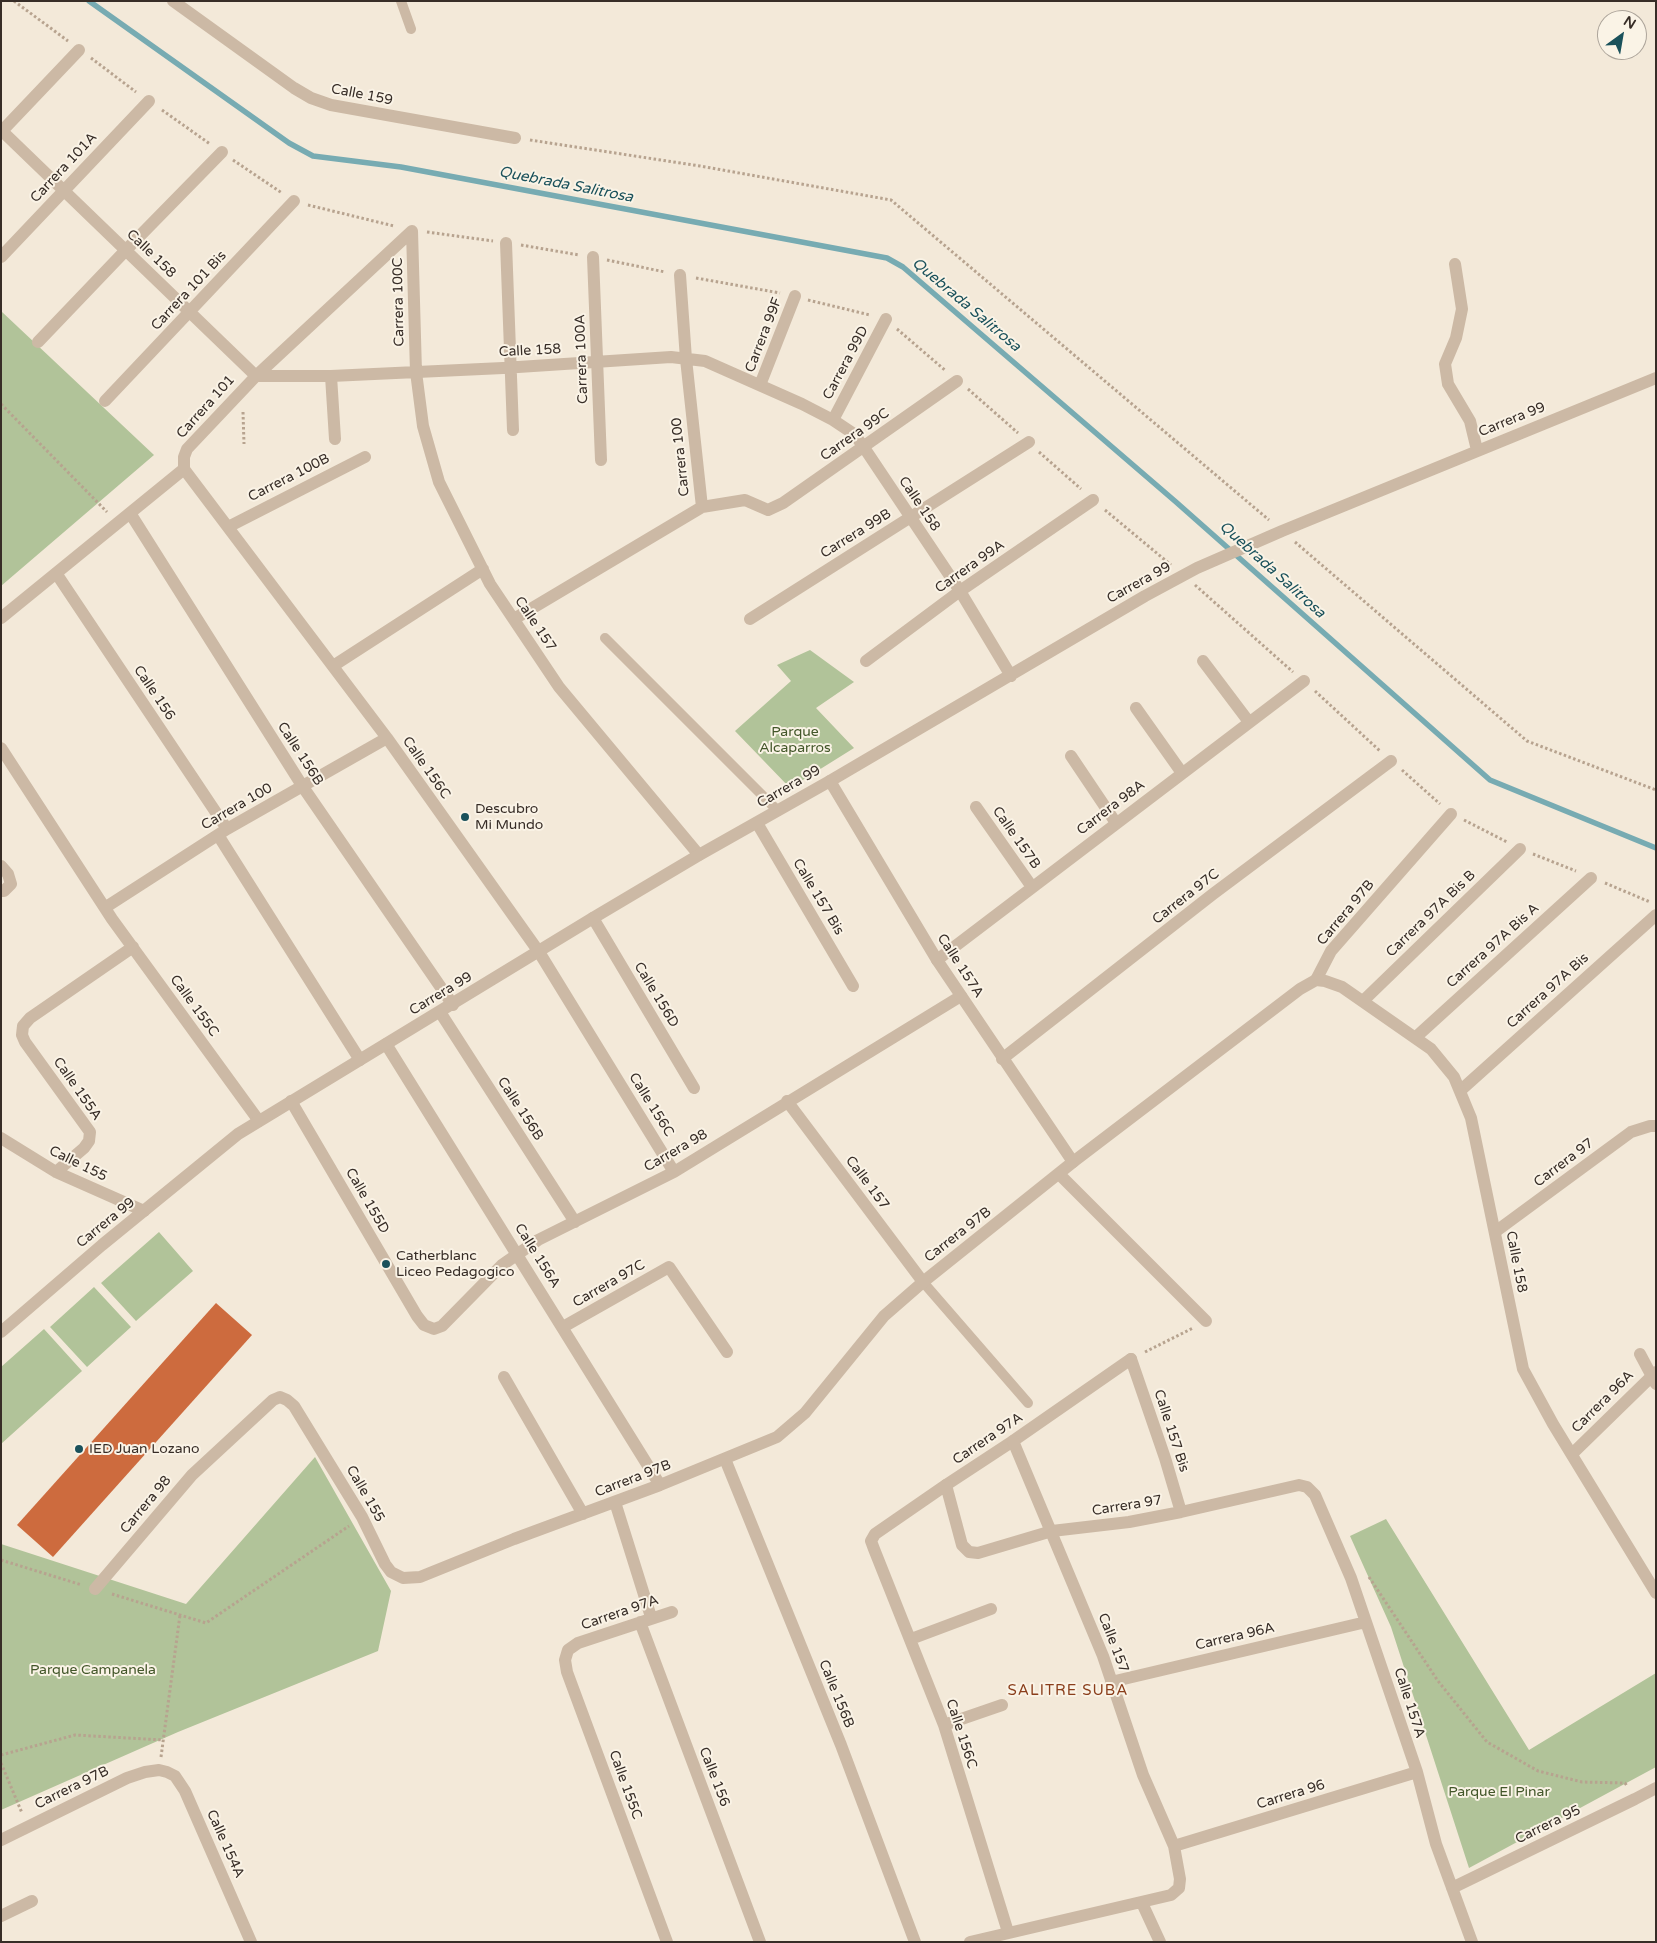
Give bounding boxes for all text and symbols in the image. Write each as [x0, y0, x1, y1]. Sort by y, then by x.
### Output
north arrow [1597, 10, 1647, 60]
text: N [1620, 13, 1639, 33]
street label: Calle 159 [330, 81, 394, 109]
street label: Carrera 101A [27, 129, 101, 207]
water label: Quebrada Salitrosa [497, 163, 635, 207]
street label: Calle 158 [123, 226, 179, 282]
street label: Carrera 101 Bis [148, 248, 230, 334]
water label: Quebrada Salitrosa [908, 254, 1024, 356]
street label: Carrera 100C [390, 257, 408, 347]
street label: Carrera 99F [742, 295, 786, 375]
street label: Carrera 100A [572, 314, 592, 404]
street label: Carrera 99D [820, 323, 872, 403]
street label: Calle 158 [498, 341, 562, 361]
street label: Carrera 101 [173, 372, 239, 442]
street label: Carrera 99 [1476, 399, 1548, 441]
street label: Carrera 99C [817, 405, 893, 465]
street label: Carrera 100 [669, 417, 693, 497]
street label: Carrera 100B [246, 450, 332, 506]
street label: Calle 158 [895, 473, 943, 535]
street label: Carrera 99B [818, 506, 894, 562]
water label: Quebrada Salitrosa [1215, 518, 1329, 622]
street label: Carrera 99A [932, 537, 1008, 597]
street label: Carrera 99 [1104, 559, 1174, 607]
street label: Calle 157 [511, 593, 559, 655]
street label: Calle 156 [130, 662, 178, 724]
street label: Calle 156B [273, 719, 327, 789]
park label: Parque Alcaparros [759, 724, 831, 756]
street label: Calle 156C [398, 734, 454, 802]
street label: Carrera 99 [754, 762, 824, 812]
street label: Carrera 98A [1074, 777, 1148, 839]
street label: Carrera 100 [198, 780, 276, 834]
place label: Descubro Mi Mundo [475, 801, 543, 834]
street label: Calle 157B [988, 804, 1044, 872]
marker: Descubro Mi Mundo [459, 811, 471, 823]
street label: Calle 157 Bis [789, 856, 847, 938]
street label: Carrera 97C [1149, 866, 1223, 928]
street label: Carrera 97A Bis B [1383, 867, 1479, 961]
street label: Carrera 97B [1314, 877, 1378, 949]
street label: Carrera 97A Bis A [1443, 900, 1543, 992]
street label: Calle 157A [933, 931, 987, 1001]
street label: Carrera 97A Bis [1504, 950, 1592, 1032]
street label: Calle 156D [630, 959, 682, 1031]
street label: Carrera 99 [406, 969, 476, 1019]
street label: Calle 155C [166, 972, 222, 1040]
street label: Calle 155A [49, 1054, 105, 1124]
street label: Calle 156C [625, 1070, 677, 1140]
street label: Calle 156B [493, 1074, 547, 1144]
street label: Carrera 98 [641, 1126, 711, 1176]
street label: Carrera 97 [1531, 1135, 1597, 1191]
street label: Calle 155 [46, 1143, 110, 1185]
street label: Calle 157 [841, 1153, 893, 1213]
street label: Calle 155D [341, 1165, 393, 1237]
street label: Carrera 99 [73, 1194, 139, 1252]
street label: Carrera 97B [921, 1204, 995, 1266]
street label: Calle 156A [511, 1221, 563, 1291]
street label: Calle 158 [1502, 1230, 1530, 1294]
place label: Catherblanc Liceo Pedagogico [396, 1248, 514, 1280]
street label: Carrera 97C [570, 1257, 648, 1311]
marker: Catherblanc Liceo Pedagogico [380, 1258, 392, 1270]
street label: Carrera 96A [1568, 1367, 1638, 1437]
street label: Calle 157 Bis [1150, 1388, 1192, 1474]
street label: Carrera 97A [950, 1409, 1026, 1469]
place label: IED Juan Lozano [89, 1441, 200, 1457]
marker: IED Juan Lozano [73, 1443, 85, 1455]
street label: Carrera 97B [593, 1457, 673, 1501]
street label: Calle 155 [342, 1463, 388, 1525]
street label: Carrera 98 [117, 1473, 175, 1537]
street label: Carrera 97 [1091, 1492, 1163, 1520]
street label: Carrera 97A [579, 1592, 661, 1634]
street label: Calle 157 [1094, 1611, 1132, 1675]
street label: Carrera 96A [1194, 1620, 1276, 1654]
street label: Calle 156B [815, 1657, 857, 1731]
park label: Parque Campanela [30, 1662, 156, 1678]
street label: Calle 157A [1390, 1666, 1428, 1740]
district label: SALITRE SUBA [1006, 1682, 1130, 1700]
street label: Calle 156C [942, 1697, 980, 1771]
street label: Calle 156 [695, 1745, 733, 1809]
street label: Calle 155C [605, 1748, 645, 1822]
street label: Carrera 97B [32, 1763, 112, 1813]
street label: Carrera 96 [1255, 1777, 1327, 1813]
park label: Parque El Pinar [1448, 1784, 1550, 1800]
street label: Carrera 95 [1513, 1802, 1583, 1848]
street label: Calle 154A [202, 1807, 248, 1881]

